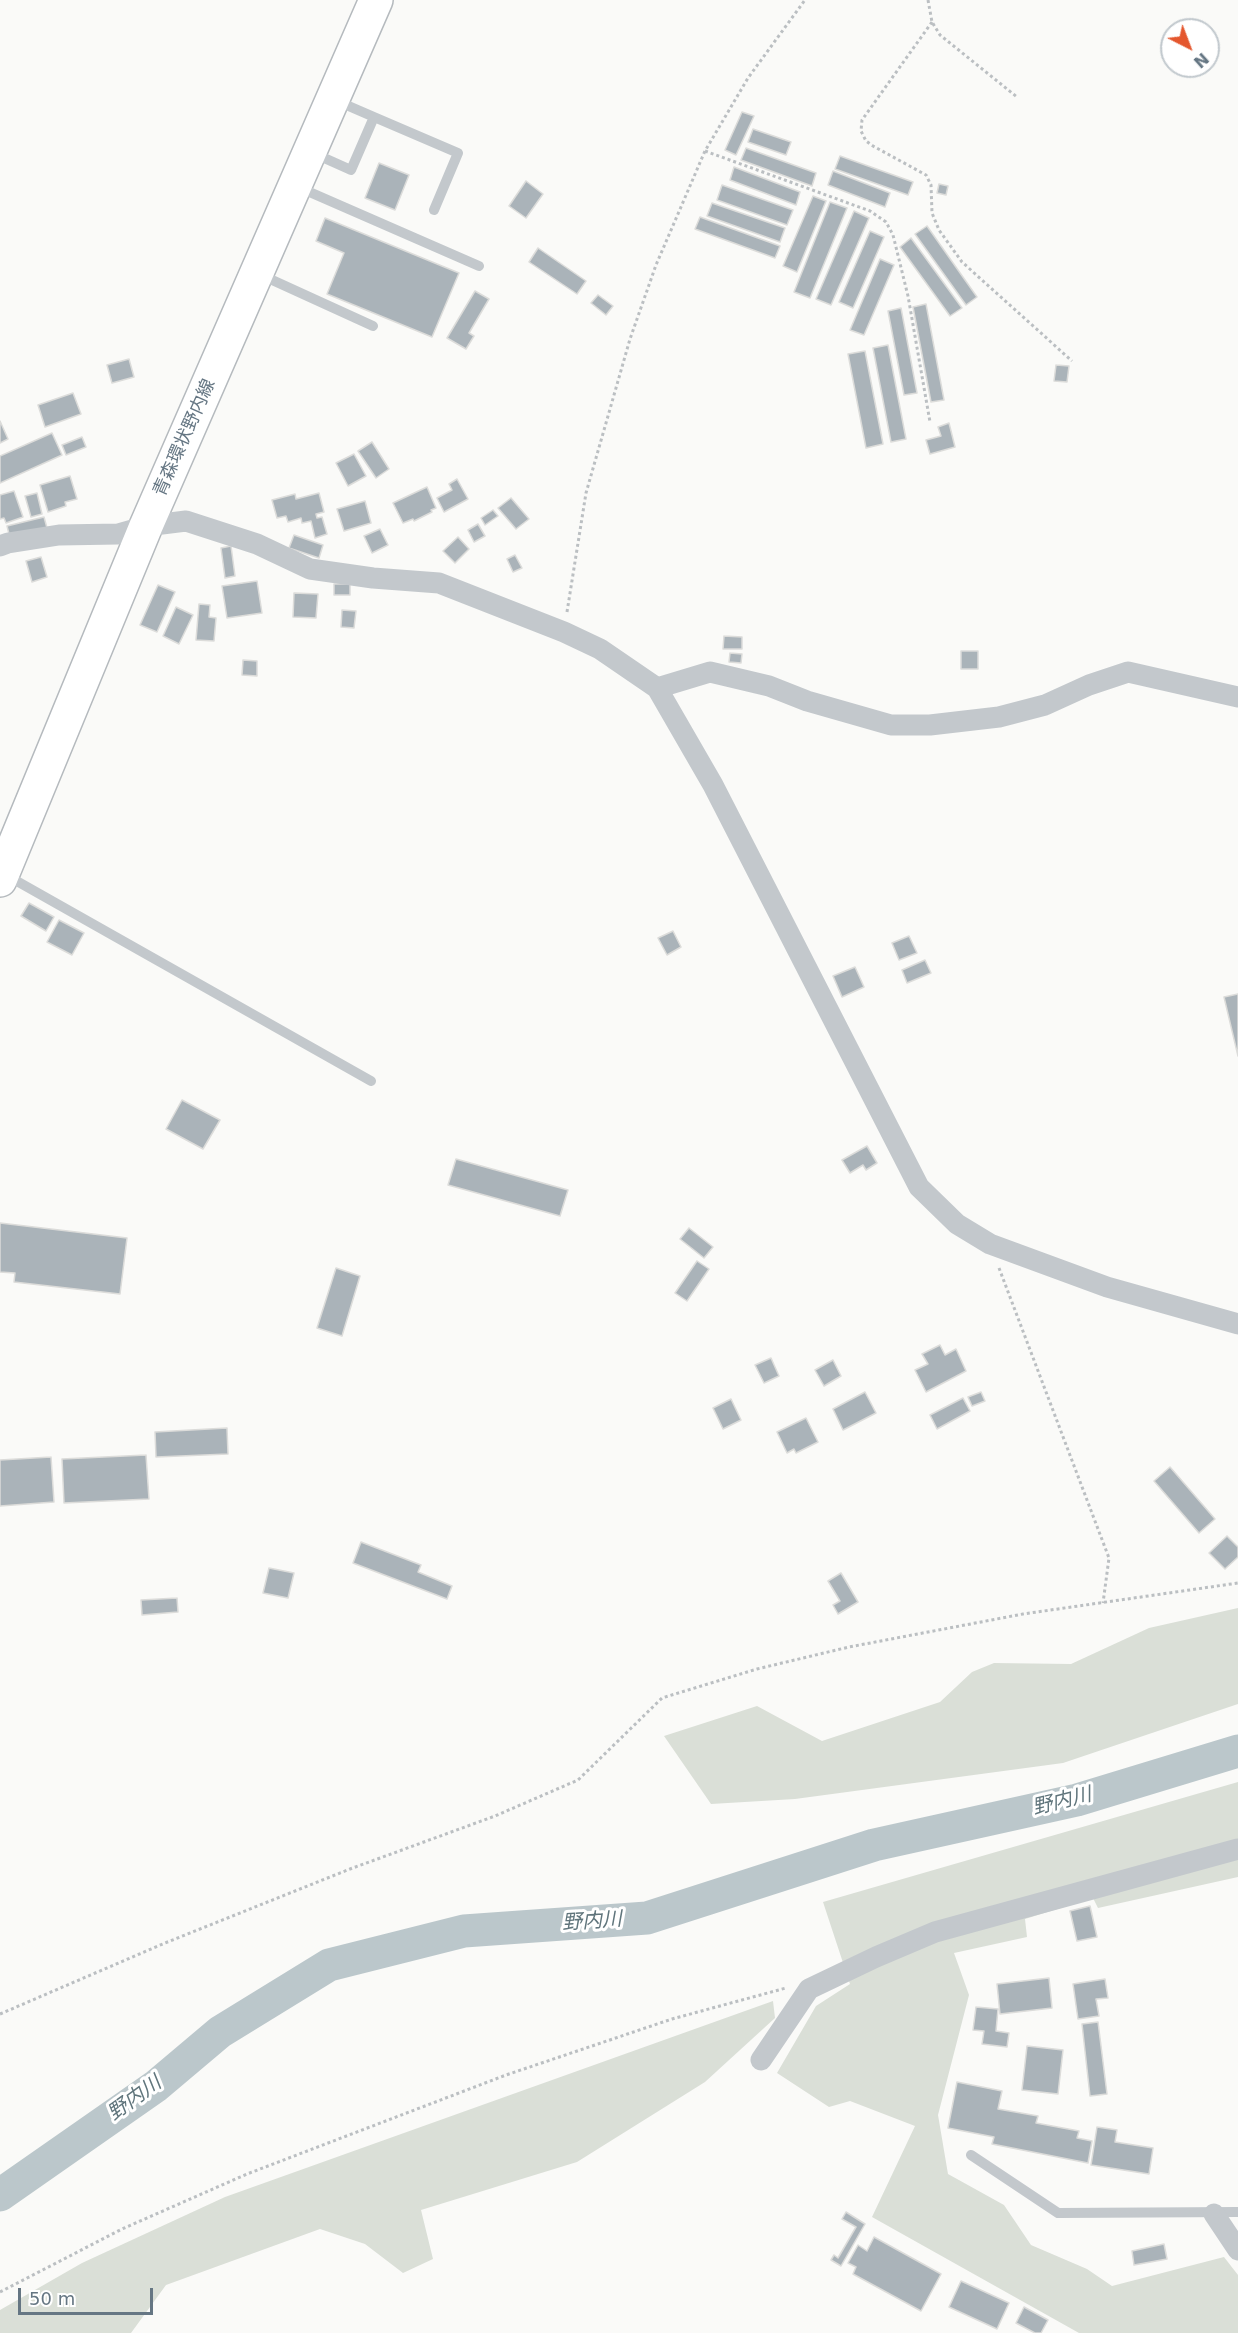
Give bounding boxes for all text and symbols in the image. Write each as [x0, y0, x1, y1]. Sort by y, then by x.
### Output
north arrow [1160, 18, 1220, 78]
text: N [1190, 49, 1212, 72]
street label: 青森環状野内線 [150, 376, 220, 500]
water label: 野内川 [1030, 1783, 1094, 1821]
water label: 野内川 [561, 1908, 623, 1936]
water label: 野内川 [104, 2072, 166, 2126]
scale bar [21, 2276, 156, 2314]
text: 50 m [29, 2288, 75, 2309]

